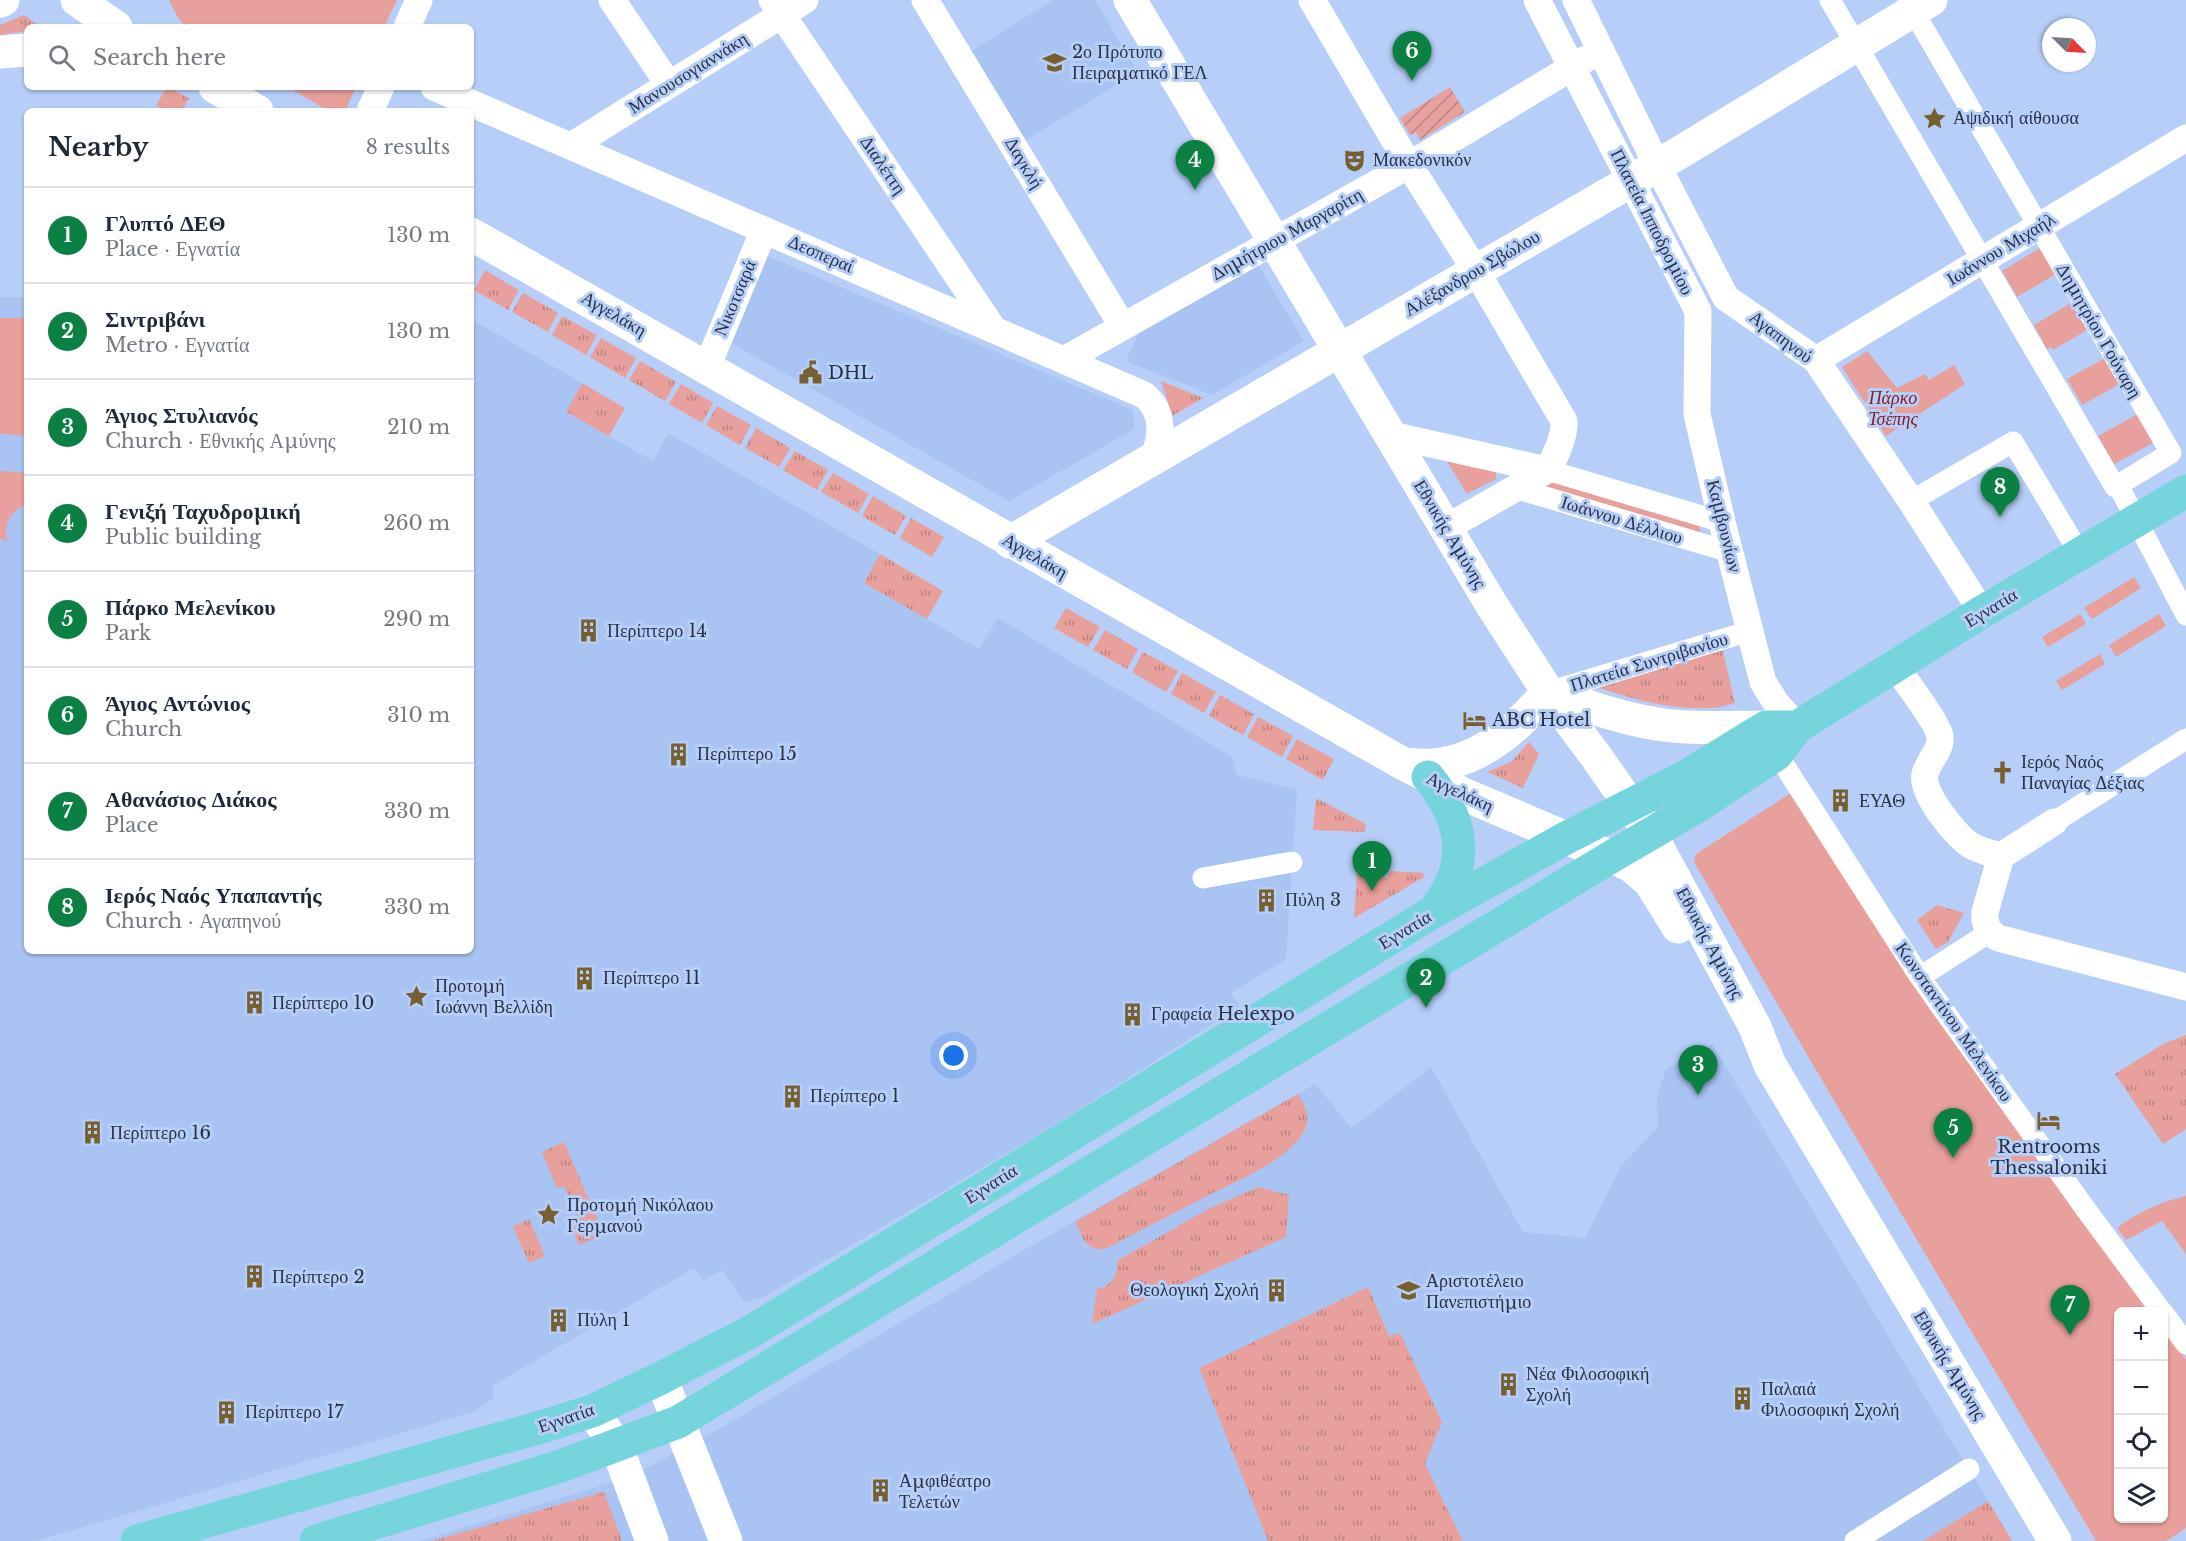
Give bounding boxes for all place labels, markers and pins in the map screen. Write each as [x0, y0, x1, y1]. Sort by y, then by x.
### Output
pin: 6 [1392, 32, 1432, 81]
place label: 2ο Πρότυπο Πειραματικό ΓΕΛ [1072, 41, 1208, 84]
school or university icon: 2ο Πρότυπο Πειραματικό ΓΕΛ [1041, 49, 1067, 75]
place icon: Αψιδική αίθουσα [1922, 105, 1948, 131]
place label: Αψιδική αίθουσα [1953, 107, 2080, 129]
pin: 4 [1176, 140, 1214, 190]
theatre icon: Μακεδονικόν [1342, 147, 1368, 173]
place label: Μακεδονικόν [1373, 149, 1471, 171]
public building icon: DHL [797, 360, 823, 386]
place label: DHL [828, 362, 873, 384]
pin: 8 [1980, 468, 2020, 517]
building icon: Περίπτερο 14 [576, 618, 602, 644]
place label: Περίπτερο 14 [607, 620, 707, 642]
hotel icon: ABC Hotel [1461, 707, 1487, 733]
place label: ABC Hotel [1491, 709, 1590, 731]
building icon: Περίπτερο 15 [666, 741, 692, 767]
place label: Περίπτερο 15 [697, 743, 797, 765]
place label: Ιερός Ναός Παναγίας Δέξιας [2021, 751, 2144, 794]
church icon: Ιερός Ναός Παναγίας Δέξιας [1990, 759, 2016, 785]
building icon: ΕΥΑΘ [1828, 788, 1854, 814]
place label: ΕΥΑΘ [1859, 790, 1905, 812]
pin: 1 [1352, 842, 1392, 891]
building icon: Πύλη 3 [1254, 887, 1280, 913]
place label: Πύλη 3 [1285, 889, 1341, 911]
pin: 2 [1406, 958, 1446, 1008]
building icon: Περίπτερο 11 [572, 965, 598, 991]
place label: Περίπτερο 11 [603, 967, 700, 989]
place label: Προτομή Ιωάννη Βελλίδη [435, 975, 553, 1018]
place icon: Προτομή Ιωάννη Βελλίδη [404, 983, 430, 1009]
building icon: Περίπτερο 10 [241, 990, 267, 1016]
place label: Περίπτερο 10 [272, 992, 374, 1014]
building icon: Γραφεία Helexpo [1120, 1001, 1146, 1027]
place label: Γραφεία Helexpo [1151, 1003, 1295, 1025]
pin: 3 [1678, 1046, 1718, 1095]
building icon: Περίπτερο 1 [779, 1083, 805, 1109]
place label: Περίπτερο 1 [810, 1085, 899, 1107]
pin: 5 [1934, 1108, 1972, 1158]
hotel icon: Rentrooms Thessaloniki [2036, 1108, 2062, 1134]
building icon: Περίπτερο 16 [79, 1120, 105, 1146]
place label: Περίπτερο 16 [110, 1122, 211, 1144]
place label: Rentrooms Thessaloniki [1991, 1136, 2107, 1179]
place label: Προτομή Νικόλαου Γερμανού [567, 1194, 713, 1237]
place icon: Προτομή Νικόλαου Γερμανού [536, 1202, 562, 1228]
building icon: Περίπτερο 2 [241, 1264, 267, 1290]
place label: Περίπτερο 2 [272, 1266, 365, 1288]
place label: Αριστοτέλειο Πανεπιστήμιο [1426, 1270, 1531, 1313]
building icon: Θεολογική Σχολή [1264, 1277, 1290, 1303]
school or university icon: Αριστοτέλειο Πανεπιστήμιο [1395, 1278, 1421, 1304]
place label: Θεολογική Σχολή [1130, 1279, 1259, 1301]
pin: 7 [2050, 1286, 2090, 1335]
building icon: Πύλη 1 [546, 1307, 572, 1333]
place label: Πύλη 1 [577, 1309, 630, 1331]
place label: Νέα Φιλοσοφική Σχολή [1526, 1363, 1649, 1406]
building icon: Νέα Φιλοσοφική Σχολή [1495, 1371, 1521, 1397]
place label: Παλαιά Φιλοσοφική Σχολή [1761, 1378, 1899, 1421]
building icon: Παλαιά Φιλοσοφική Σχολή [1730, 1386, 1756, 1412]
building icon: Περίπτερο 17 [214, 1399, 240, 1425]
place label: Περίπτερο 17 [245, 1401, 344, 1423]
place label: Αμφιθέατρο Τελετών [899, 1470, 991, 1513]
building icon: Αμφιθέατρο Τελετών [868, 1478, 894, 1504]

